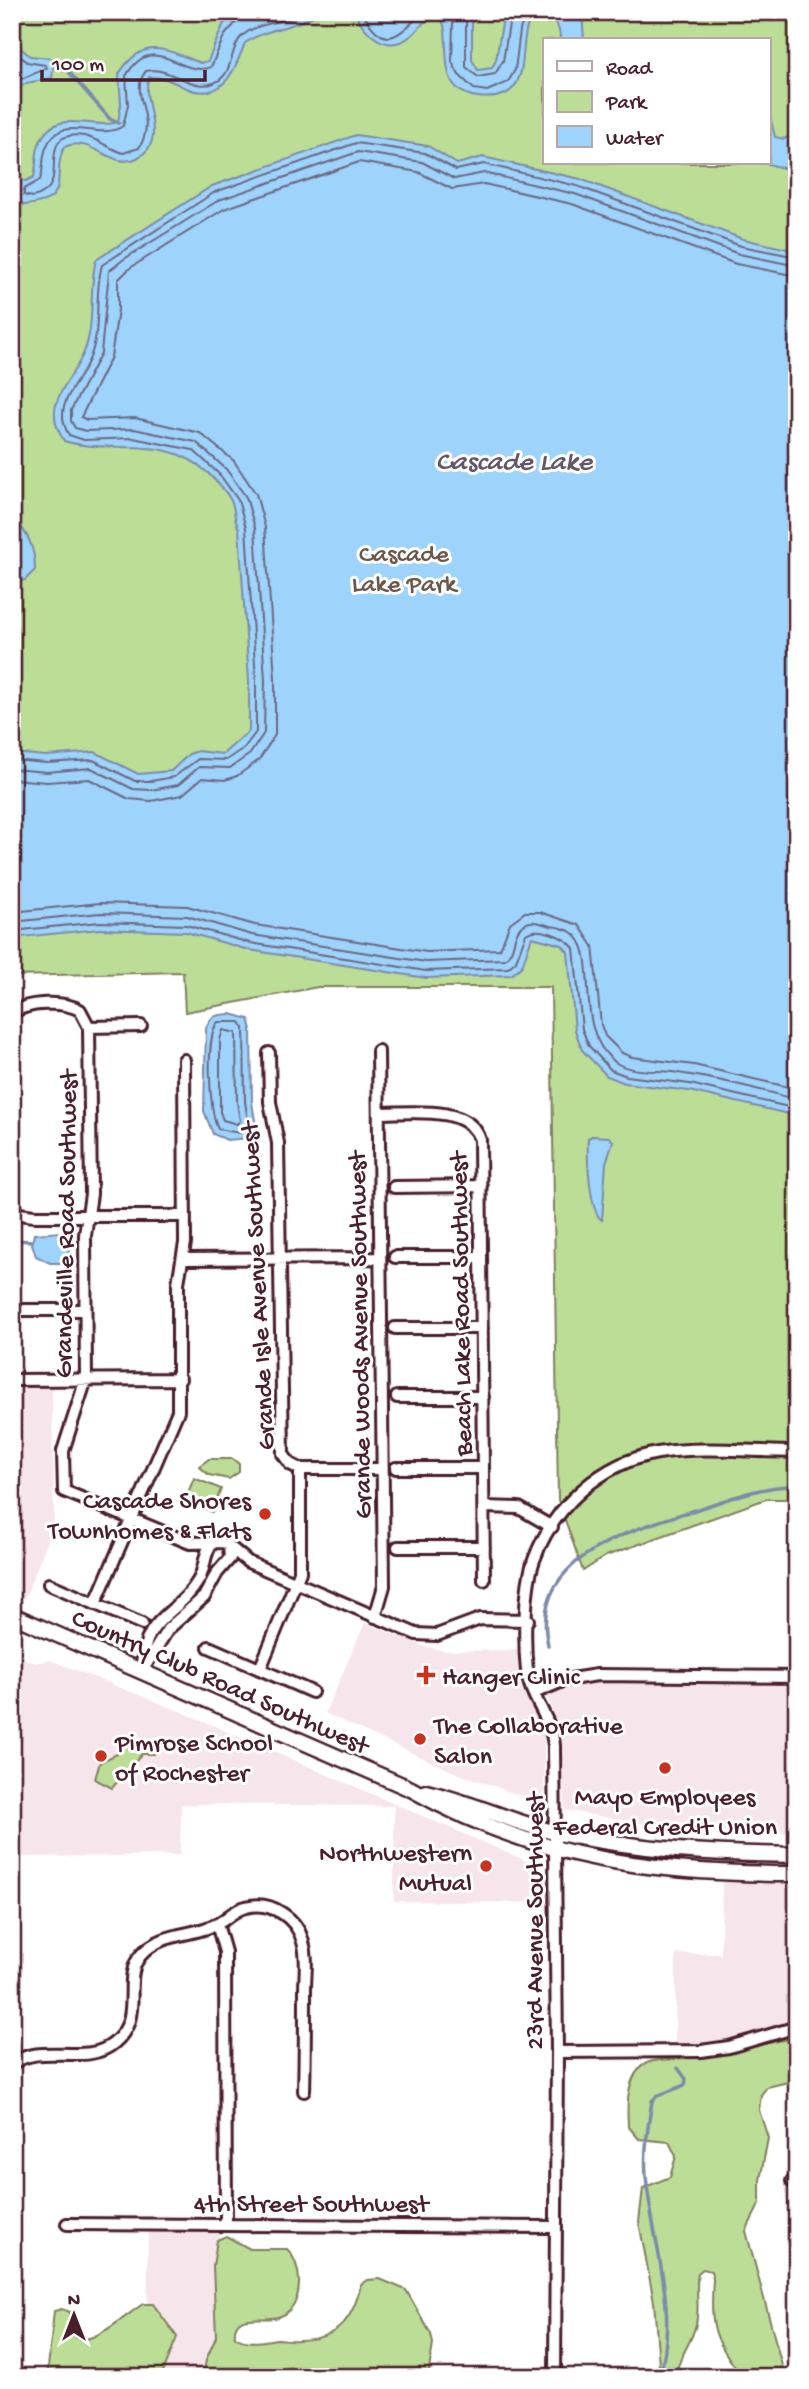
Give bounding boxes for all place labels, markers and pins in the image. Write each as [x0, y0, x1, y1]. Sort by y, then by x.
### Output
place label: Cascade Shores Townhomes & Flats [46, 1488, 252, 1549]
marker: Cascade Shores Townhomes & Flats [257, 1506, 273, 1522]
place label: Hanger Clinic [442, 1664, 581, 1695]
marker: Hanger Clinic [416, 1665, 436, 1685]
place label: The Collaborative Salon [432, 1713, 624, 1774]
place label: Pimrose School of Rochester [114, 1730, 273, 1791]
marker: The Collaborative Salon [412, 1731, 428, 1747]
marker: Pimrose School of Rochester [93, 1748, 109, 1764]
marker: Mayo Employees Federal Credit Union [657, 1760, 673, 1776]
place label: Mayo Employees Federal Credit Union [552, 1784, 778, 1845]
place label: Northwestern Mutual [319, 1840, 473, 1901]
marker: Northwestern Mutual [478, 1858, 494, 1874]

